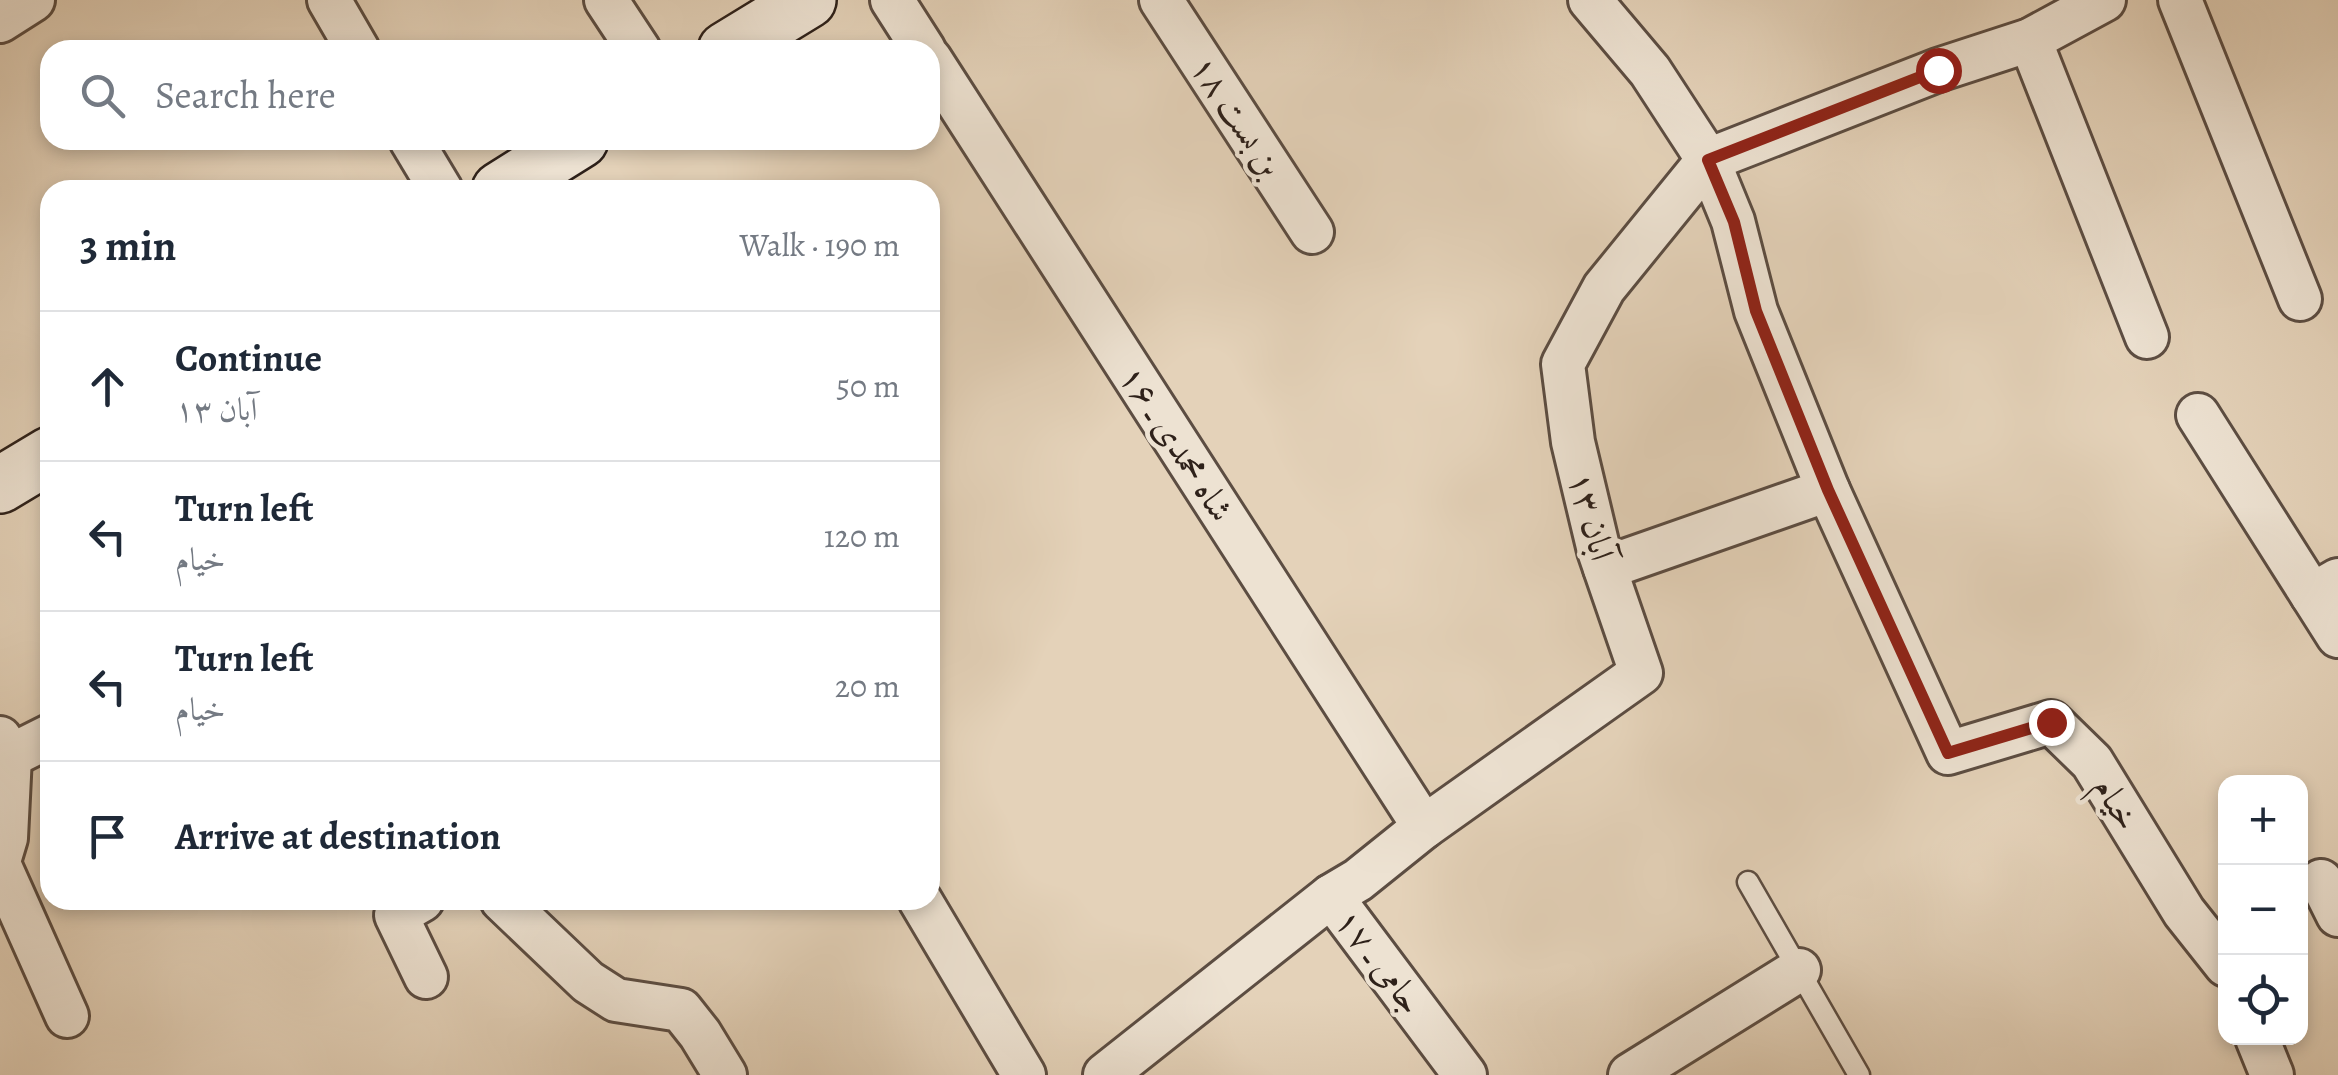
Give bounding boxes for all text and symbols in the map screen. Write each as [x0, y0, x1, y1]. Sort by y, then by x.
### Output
search box [40, 40, 940, 150]
street label: بن بست ۱۸ [1180, 46, 1294, 186]
route start [1916, 48, 1962, 94]
icon: search [75, 68, 130, 123]
text: Search here [155, 69, 336, 121]
text: 3 min [80, 217, 176, 274]
text: Walk · 190 m [740, 223, 900, 267]
text: Continue [175, 332, 322, 384]
street label: شاه محمدی ـ ۱۶ [1108, 355, 1246, 531]
icon: ahead [80, 359, 135, 414]
text: 50 m [836, 364, 900, 408]
text: ۱۳ آبان [175, 387, 257, 431]
street label: ۱۳ آبان [1557, 466, 1628, 569]
text: Turn left [175, 482, 314, 534]
icon: left [80, 509, 135, 564]
text: 120 m [824, 514, 900, 558]
text: خیام [175, 537, 226, 581]
text: Turn left [175, 632, 314, 684]
icon: left [80, 659, 135, 714]
text: 20 m [835, 664, 900, 708]
text: خیام [175, 687, 226, 731]
route end [2029, 700, 2075, 746]
street label: خیام [2076, 767, 2152, 843]
map controls [2218, 775, 2308, 1045]
button: + [2218, 775, 2308, 865]
icon: arrive [80, 809, 135, 864]
text: Arrive at destination [175, 810, 501, 862]
button: − [2218, 865, 2308, 955]
street label: جامی ـ ۱۷ [1325, 898, 1435, 1024]
button: locate [2218, 955, 2308, 1045]

